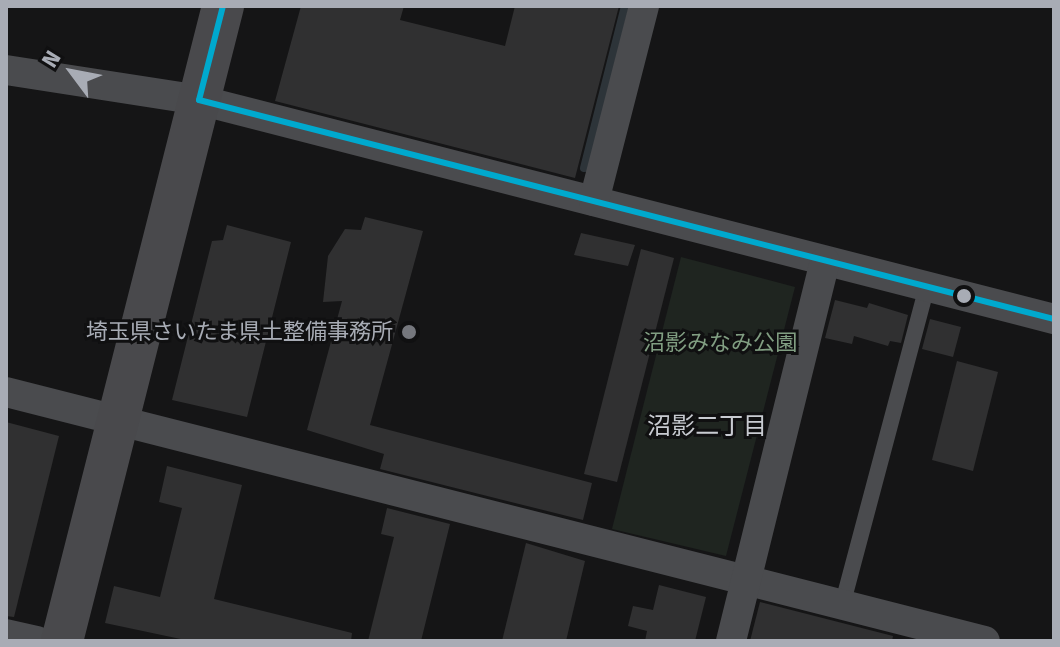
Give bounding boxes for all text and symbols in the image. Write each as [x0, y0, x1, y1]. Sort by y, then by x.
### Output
north arrow [32, 32, 112, 112]
text: N [36, 46, 67, 72]
unlabelled marker [956, 288, 972, 304]
place label: 埼玉県さいたま県土整備事務所 [85, 319, 393, 345]
marker: 埼玉県さいたま県土整備事務所 [400, 323, 418, 341]
park label: 沼影みなみ公園 [643, 330, 797, 356]
district label: 沼影二丁目 [647, 413, 767, 441]

